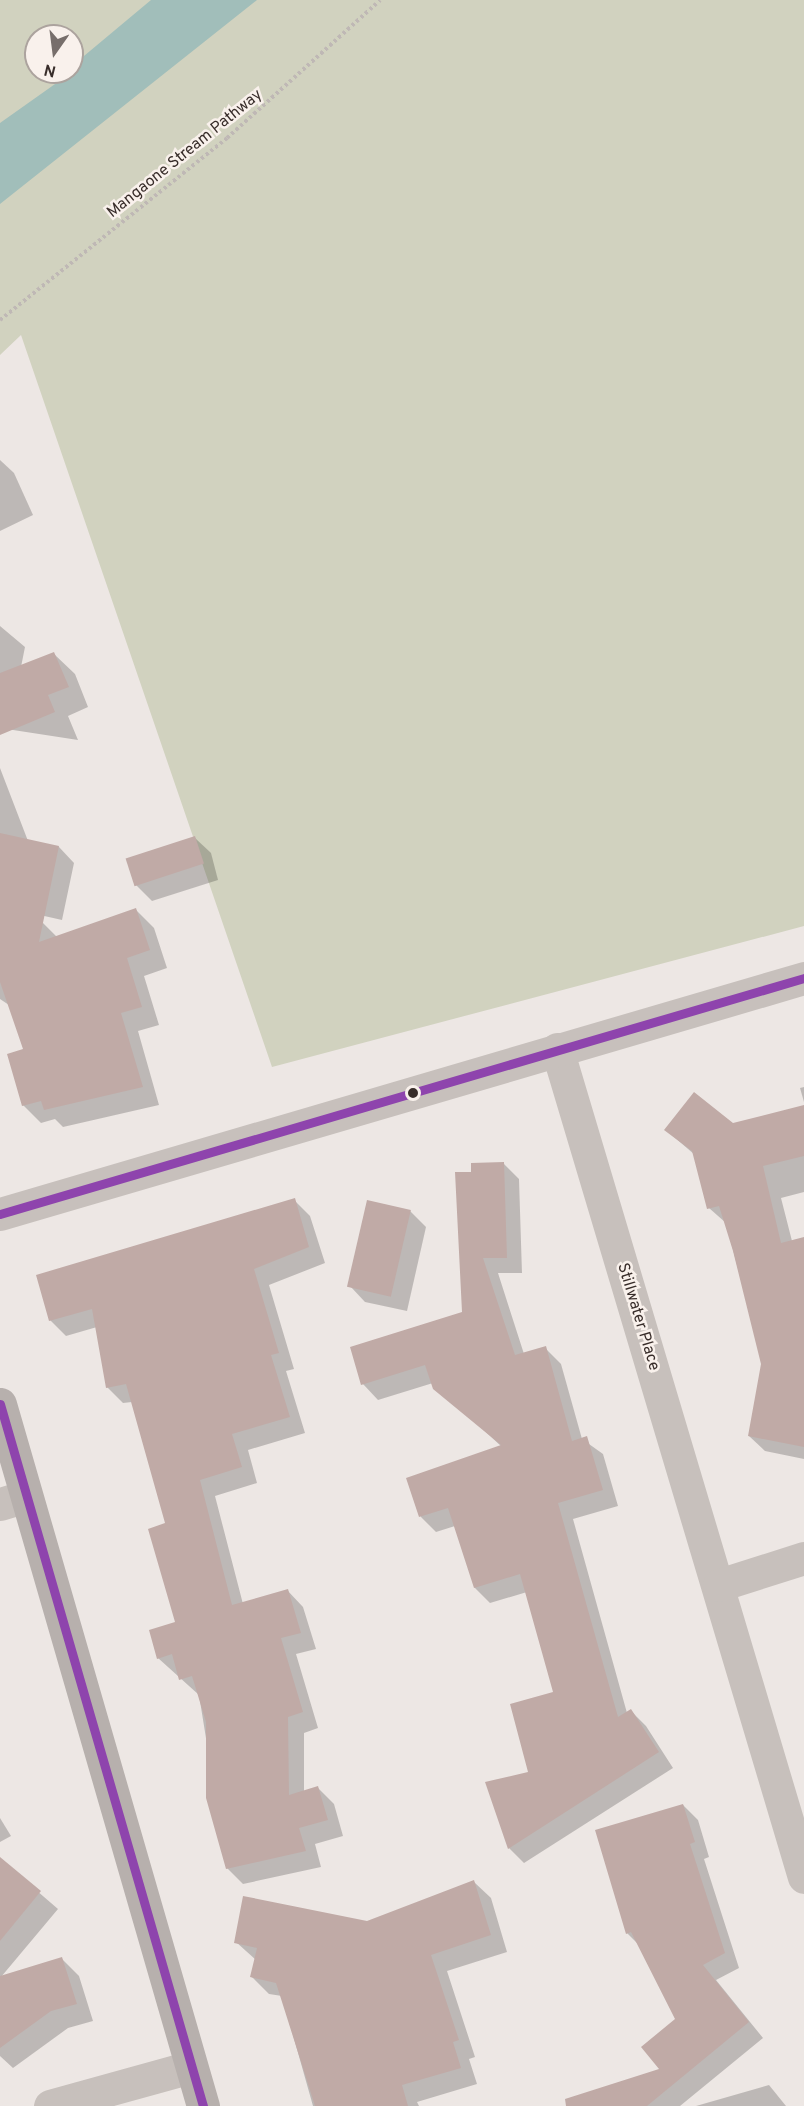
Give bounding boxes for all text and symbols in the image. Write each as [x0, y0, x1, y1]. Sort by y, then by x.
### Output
north arrow [24, 24, 84, 84]
text: N [42, 58, 58, 81]
street label: Mangaone Stream Pathway [103, 85, 267, 223]
unlabelled marker [407, 1087, 419, 1099]
street label: Stillwater Place [613, 1261, 663, 1373]

